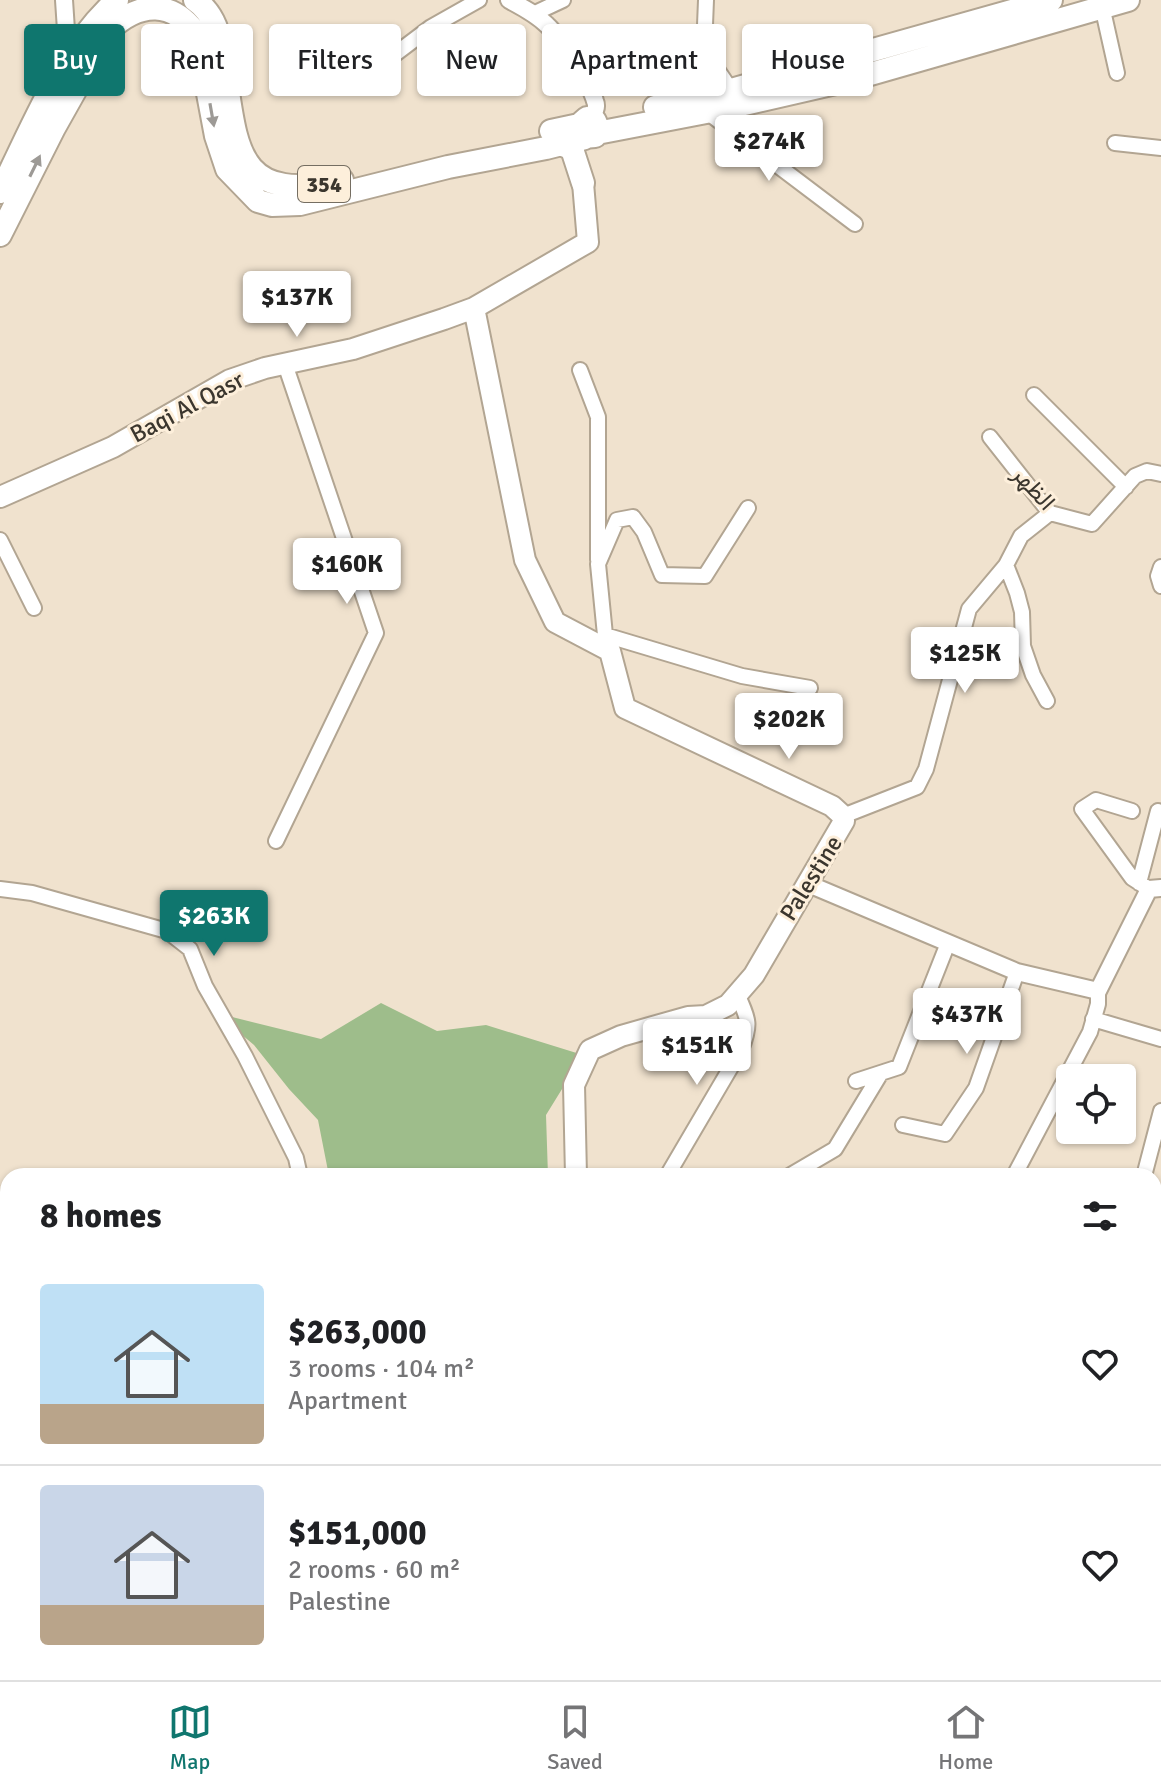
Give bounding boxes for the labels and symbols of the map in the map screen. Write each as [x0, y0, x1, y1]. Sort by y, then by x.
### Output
one-way arrow [207, 103, 219, 128]
pin: $274K [713, 115, 825, 183]
one-way arrow [28, 154, 42, 177]
road number: 354 [298, 166, 350, 202]
pin: $137K [241, 271, 353, 339]
street label: Baqi Al Qasr [125, 364, 249, 450]
street label: الظهر [1005, 459, 1062, 517]
pin: $160K [291, 538, 403, 606]
pin: $125K [909, 627, 1021, 695]
pin: $202K [733, 693, 845, 761]
street label: Palestine [773, 830, 849, 926]
pin: $263K [158, 890, 270, 958]
pin: $437K [911, 988, 1023, 1056]
pin: $151K [641, 1019, 753, 1087]

